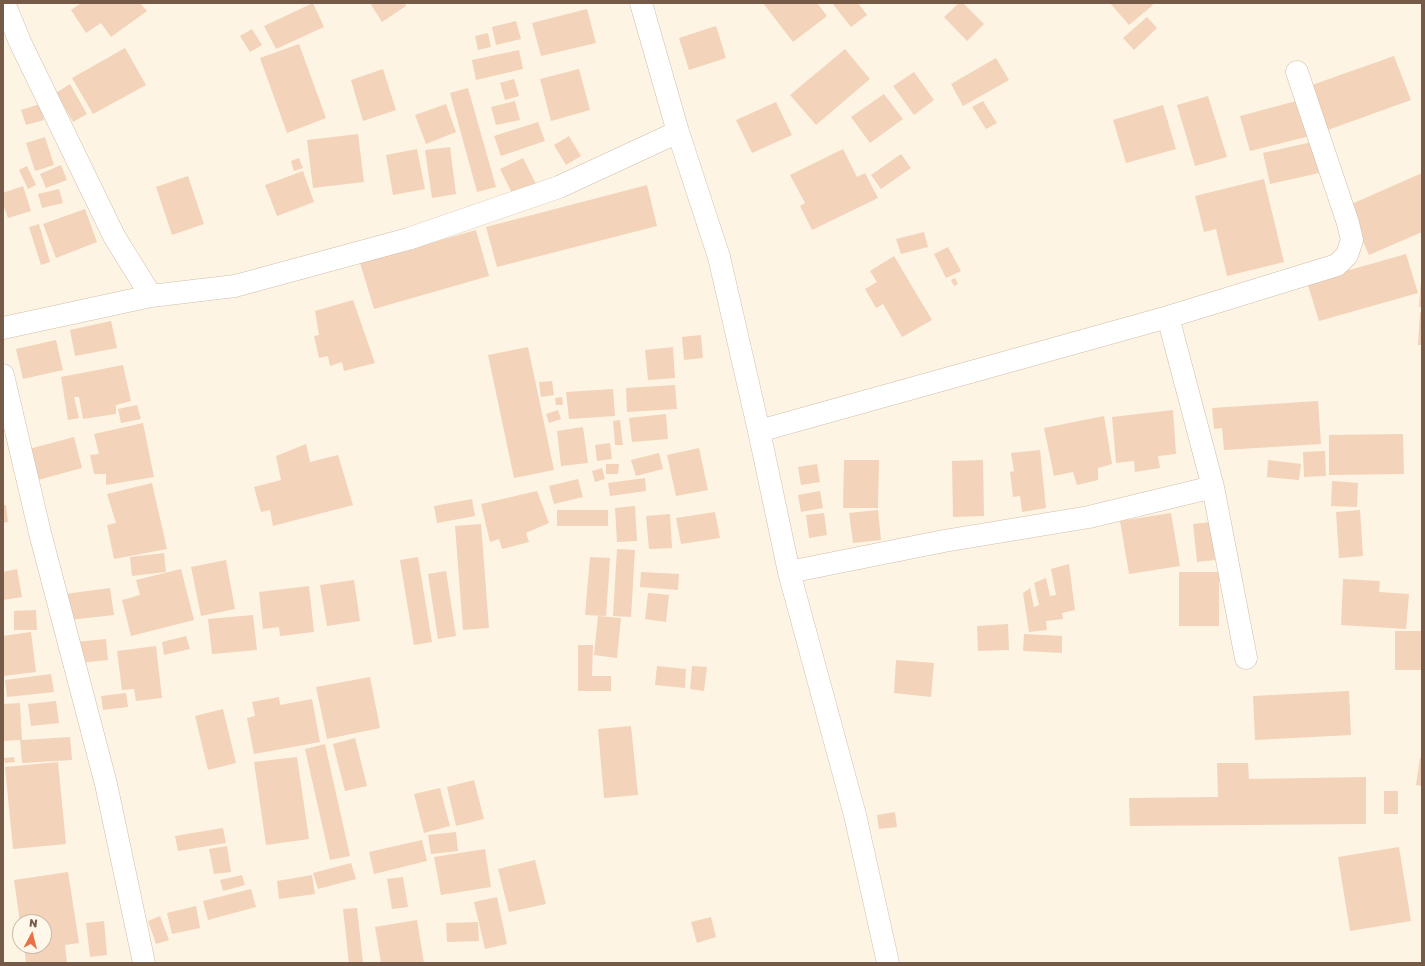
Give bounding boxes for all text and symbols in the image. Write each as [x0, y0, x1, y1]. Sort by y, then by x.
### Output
north arrow [12, 914, 52, 954]
text: N [28, 916, 38, 930]

